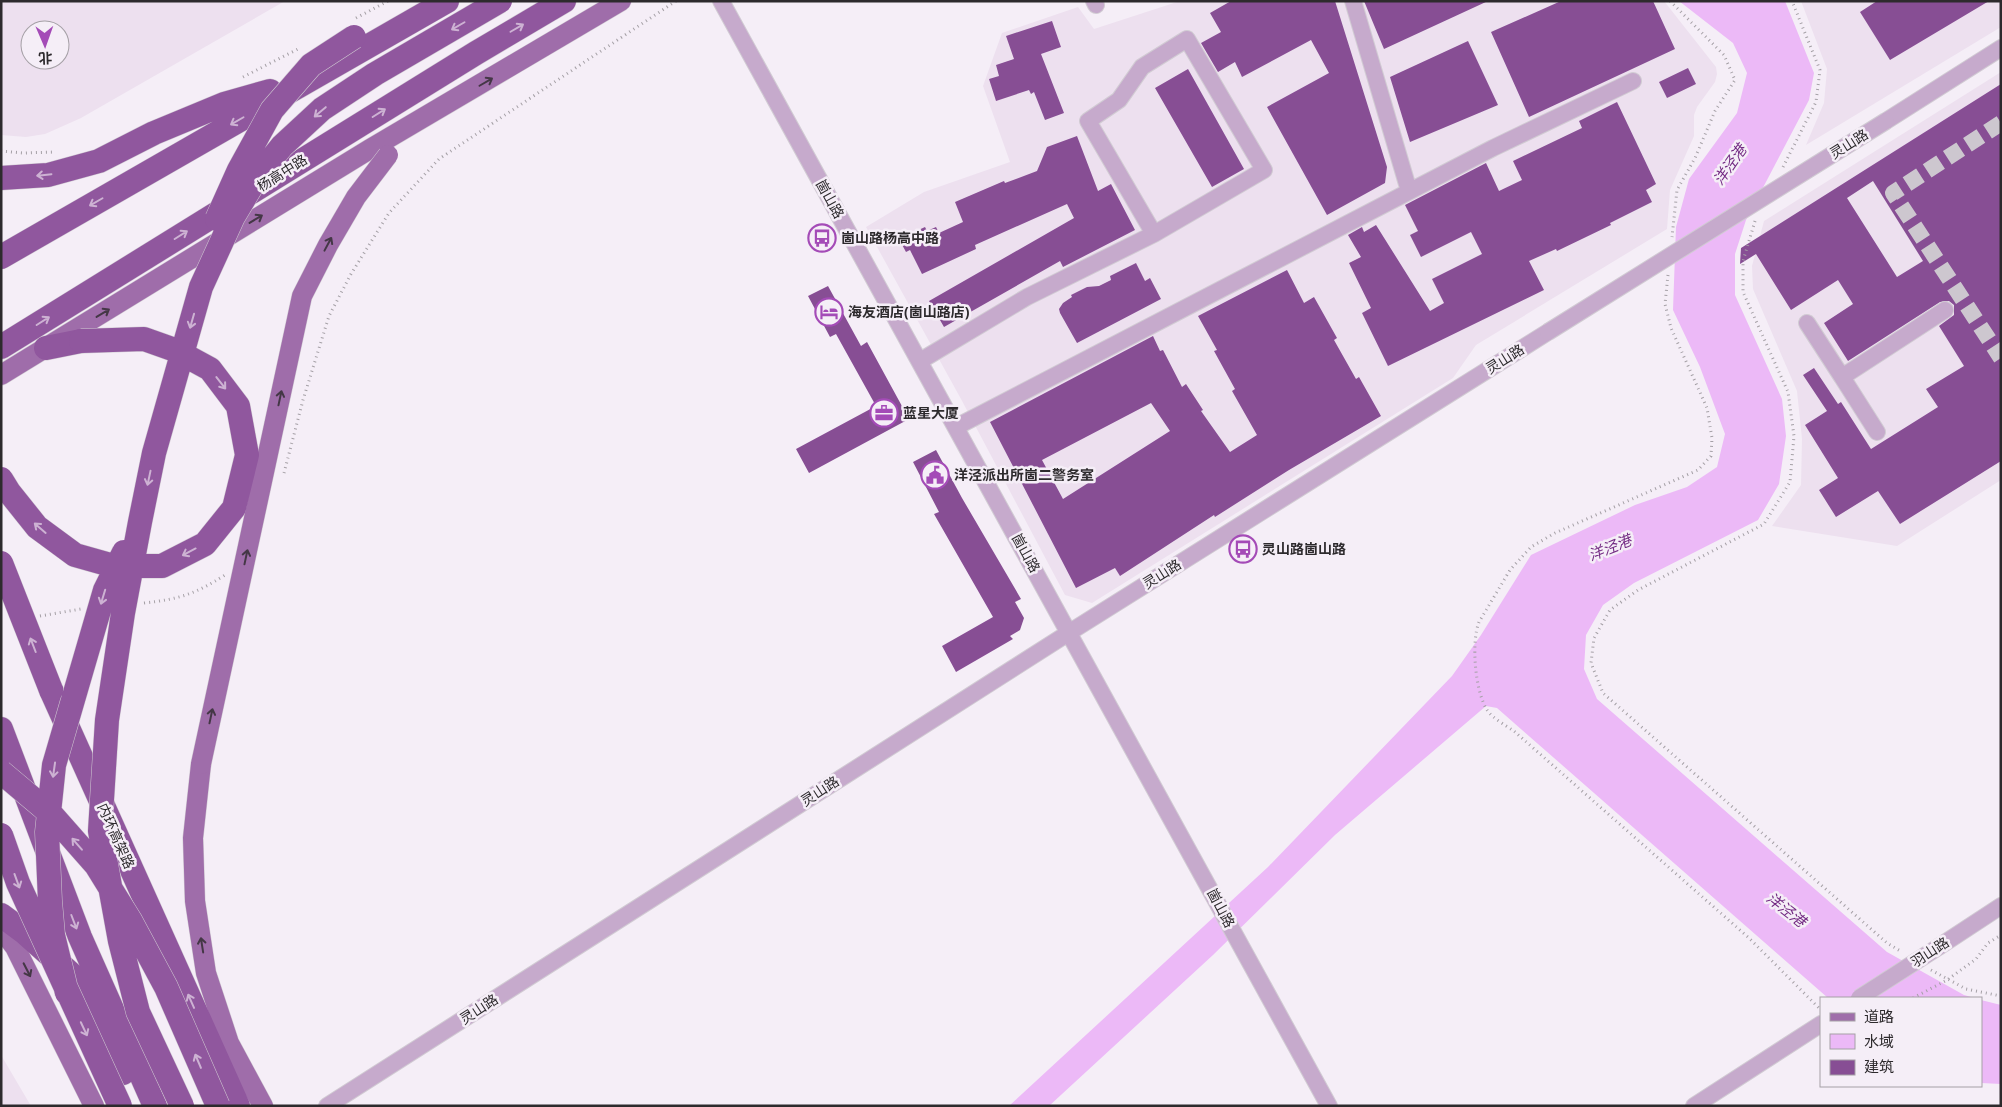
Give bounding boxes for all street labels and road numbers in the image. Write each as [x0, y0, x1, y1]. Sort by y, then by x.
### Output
street label: 灵山路 [1826, 124, 1872, 163]
street label: 杨高中路 [253, 150, 311, 195]
street label: 崮山路 [812, 176, 849, 222]
street label: 灵山路 [1482, 339, 1528, 378]
street label: 崮山路 [1008, 530, 1045, 576]
street label: 灵山路 [1139, 554, 1185, 593]
street label: 灵山路 [797, 771, 843, 810]
street label: 内环高架路 [94, 800, 139, 872]
street label: 崮山路 [1203, 885, 1240, 931]
street label: 羽山路 [1907, 932, 1953, 971]
street label: 灵山路 [456, 989, 502, 1028]

